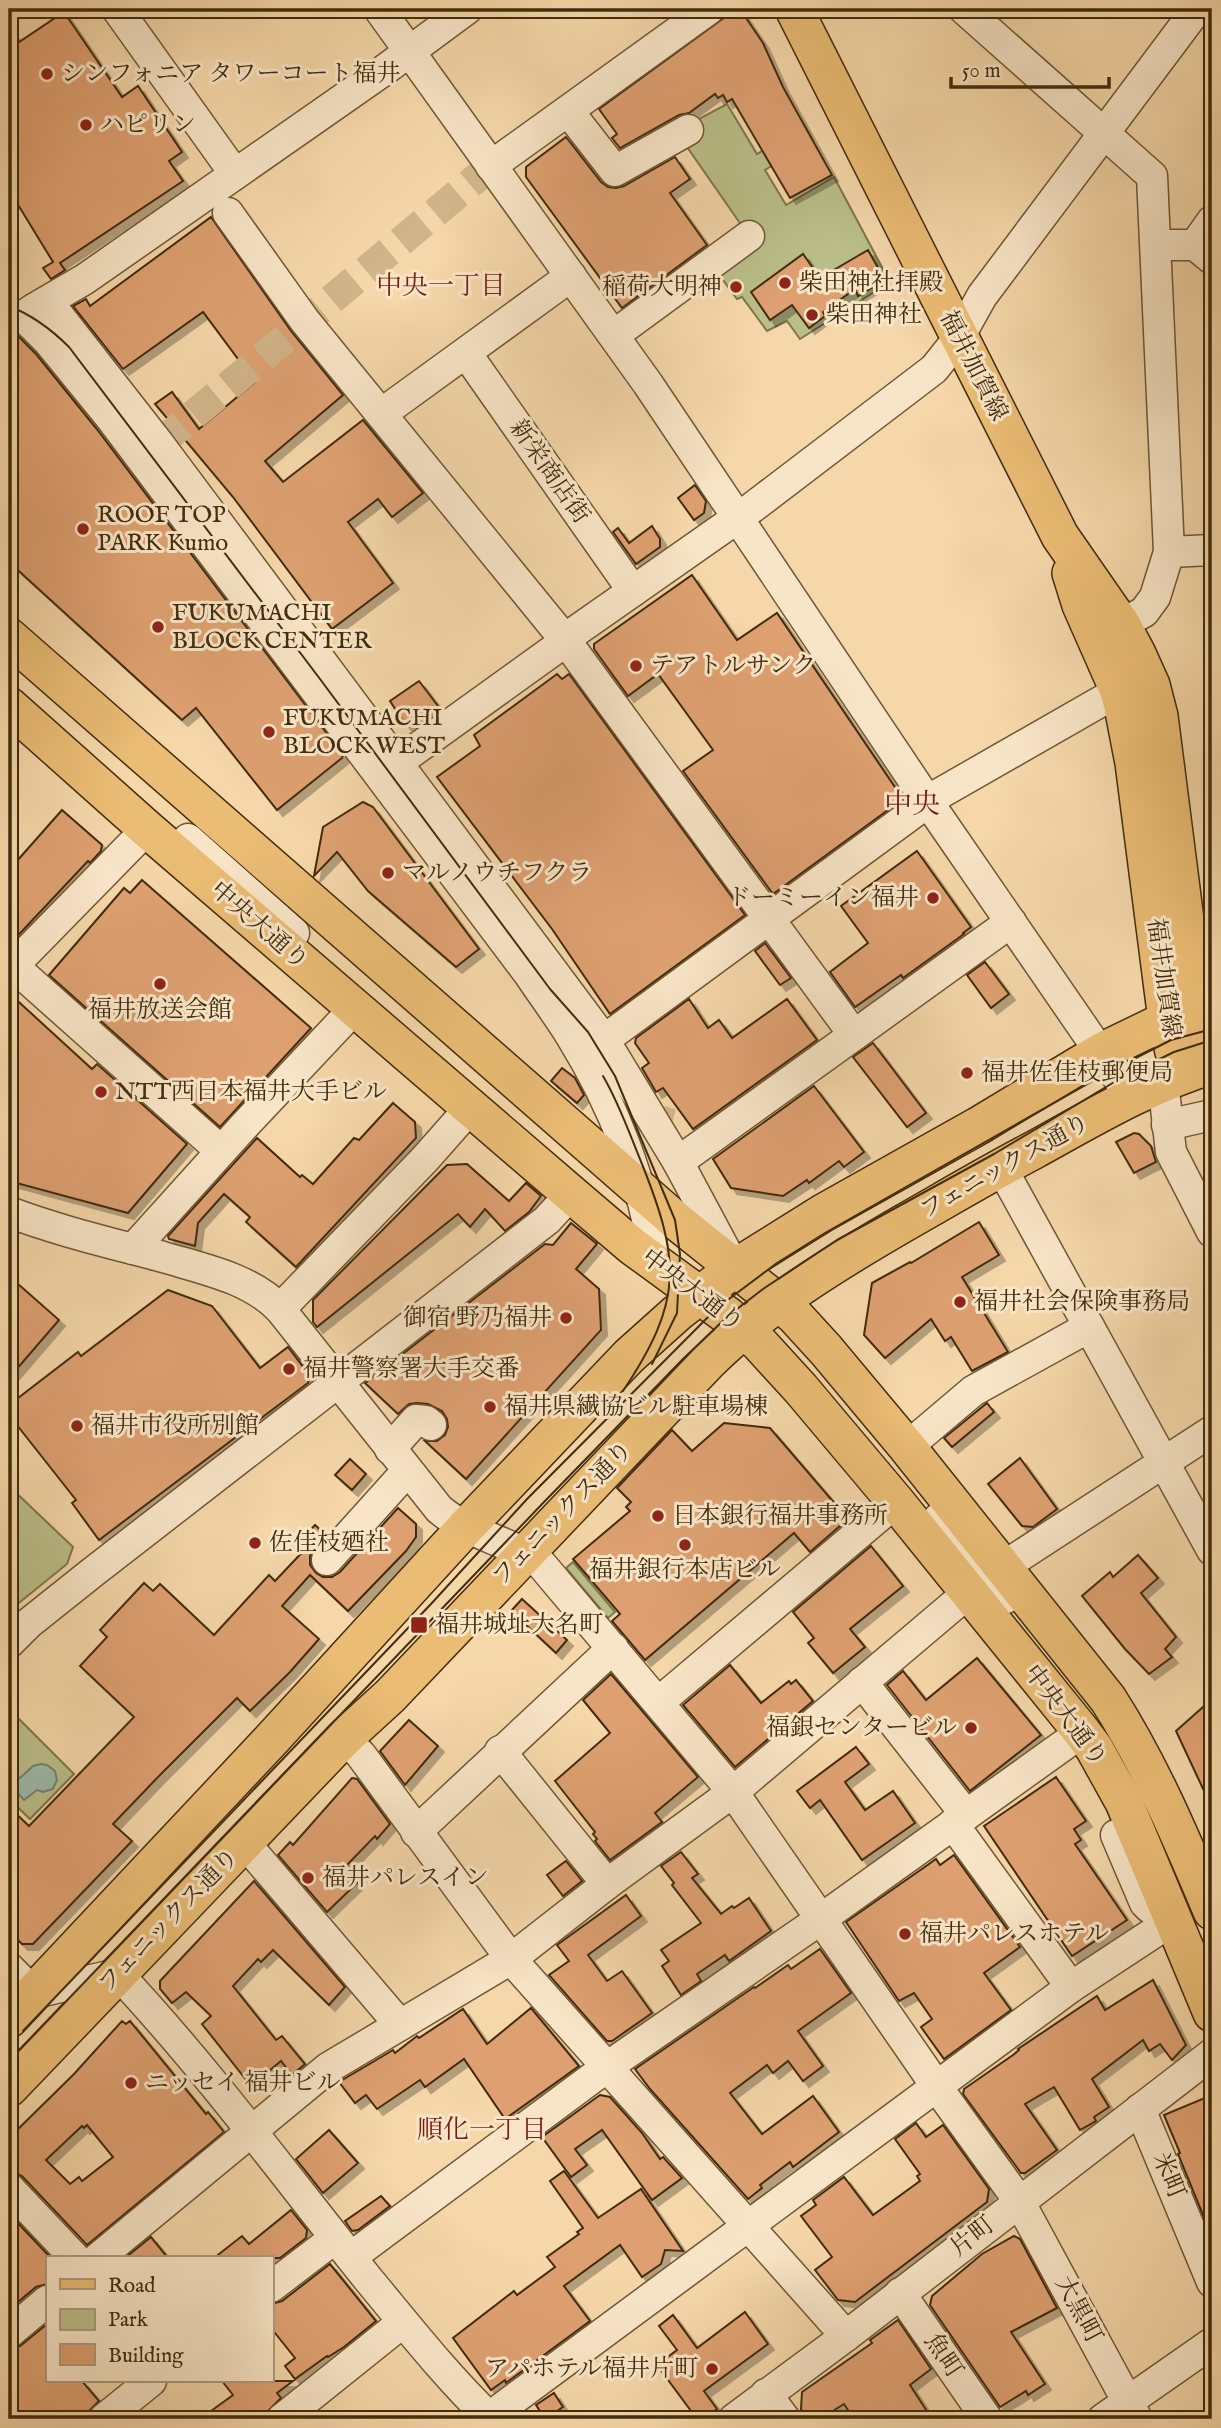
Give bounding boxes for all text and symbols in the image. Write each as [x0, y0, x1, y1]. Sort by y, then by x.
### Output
scale bar [951, 46, 1109, 90]
text: 50 m [962, 58, 1001, 85]
place label: シンフォニア タワーコート福井 [61, 59, 400, 90]
marker: シンフォニア タワーコート福井 [39, 66, 55, 82]
place label: ハピリン [100, 110, 196, 141]
marker: ハピリン [78, 117, 94, 133]
place label: 柴田神社拝殿 [799, 268, 943, 299]
district label: 中央一丁目 [376, 270, 506, 303]
place label: 稲荷大明神 [602, 272, 722, 303]
marker: 柴田神社拝殿 [777, 275, 793, 291]
marker: 稲荷大明神 [728, 279, 744, 295]
place label: 柴田神社 [826, 300, 922, 331]
street label: 福井加賀線 [932, 306, 1014, 426]
marker: 柴田神社 [804, 307, 820, 323]
street label: 新栄商店街 [502, 414, 596, 530]
place label: ROOF TOP PARK Kumo [97, 500, 228, 559]
marker: ROOF TOP PARK Kumo [75, 521, 91, 537]
place label: FUKUMACHI BLOCK CENTER [172, 598, 372, 657]
marker: FUKUMACHI BLOCK CENTER [150, 619, 166, 635]
place label: テアトルサンク [650, 651, 816, 682]
marker: テアトルサンク [628, 658, 644, 674]
place label: FUKUMACHI BLOCK WEST [283, 703, 445, 762]
marker: FUKUMACHI BLOCK WEST [261, 724, 277, 740]
district label: 中央 [884, 788, 940, 823]
place label: マルノウチフクラ [402, 858, 592, 889]
marker: マルノウチフクラ [380, 865, 396, 881]
street label: 中央大通り [204, 875, 314, 977]
place label: ドーミーイン福井 [727, 883, 919, 914]
marker: ドーミーイン福井 [925, 890, 941, 906]
street label: 福井加賀線 [1139, 916, 1187, 1040]
marker: 福井放送会館 [152, 976, 168, 992]
place label: 福井放送会館 [88, 995, 232, 1026]
place label: 福井佐佳枝郵便局 [981, 1058, 1173, 1089]
marker: 福井佐佳枝郵便局 [959, 1065, 975, 1081]
place label: NTT西日本福井大手ビル [115, 1077, 387, 1108]
marker: NTT西日本福井大手ビル [93, 1084, 109, 1100]
street label: フェニックス通り [915, 1107, 1095, 1227]
street label: 中央大通り [635, 1243, 749, 1339]
place label: 福井社会保険事務局 [974, 1287, 1190, 1318]
marker: 福井社会保険事務局 [952, 1294, 968, 1310]
place label: 御宿 野乃福井 [403, 1303, 552, 1334]
marker: 御宿 野乃福井 [558, 1310, 574, 1326]
place label: 福井警察署大手交番 [303, 1354, 519, 1385]
marker: 福井警察署大手交番 [281, 1361, 297, 1377]
place label: 福井県繊協ビル駐車場棟 [504, 1392, 768, 1423]
marker: 福井県繊協ビル駐車場棟 [482, 1399, 498, 1415]
place label: 福井市役所別館 [91, 1411, 259, 1442]
marker: 福井市役所別館 [69, 1418, 85, 1434]
street label: フェニックス通り [486, 1435, 640, 1593]
place label: 日本銀行福井事務所 [672, 1501, 888, 1532]
marker: 日本銀行福井事務所 [650, 1508, 666, 1524]
place label: 佐佳枝廼社 [269, 1528, 389, 1559]
marker: 佐佳枝廼社 [247, 1535, 263, 1551]
marker: 福井銀行本店ビル [677, 1537, 693, 1553]
place label: 福井銀行本店ビル [589, 1555, 781, 1586]
place label: 福井城址大名町 [435, 1610, 603, 1641]
marker: 福井城址大名町 [409, 1615, 429, 1635]
street label: 中央大通り [1017, 1659, 1113, 1773]
place label: 福銀センタービル [766, 1713, 957, 1744]
marker: 福銀センタービル [963, 1720, 979, 1736]
street label: フェニックス通り [92, 1842, 246, 2000]
place label: 福井パレスイン [322, 1863, 489, 1894]
marker: 福井パレスイン [300, 1870, 316, 1886]
place label: 福井パレスホテル [919, 1919, 1109, 1950]
marker: 福井パレスホテル [897, 1926, 913, 1942]
place label: ニッセイ 福井ビル [145, 2068, 341, 2099]
marker: ニッセイ 福井ビル [123, 2075, 139, 2091]
district label: 順化一丁目 [417, 2114, 547, 2147]
street label: 米町 [1144, 2148, 1192, 2204]
street label: 片町 [945, 2210, 1001, 2264]
legend [46, 2256, 273, 2382]
street label: 大黒町 [1047, 2271, 1109, 2349]
text: Road [108, 2273, 156, 2300]
text: Park [108, 2307, 149, 2334]
street label: 魚町 [917, 2327, 969, 2385]
text: Building [108, 2343, 184, 2370]
place label: アパホテル福井片町 [485, 2354, 698, 2385]
marker: アパホテル福井片町 [704, 2361, 720, 2377]

